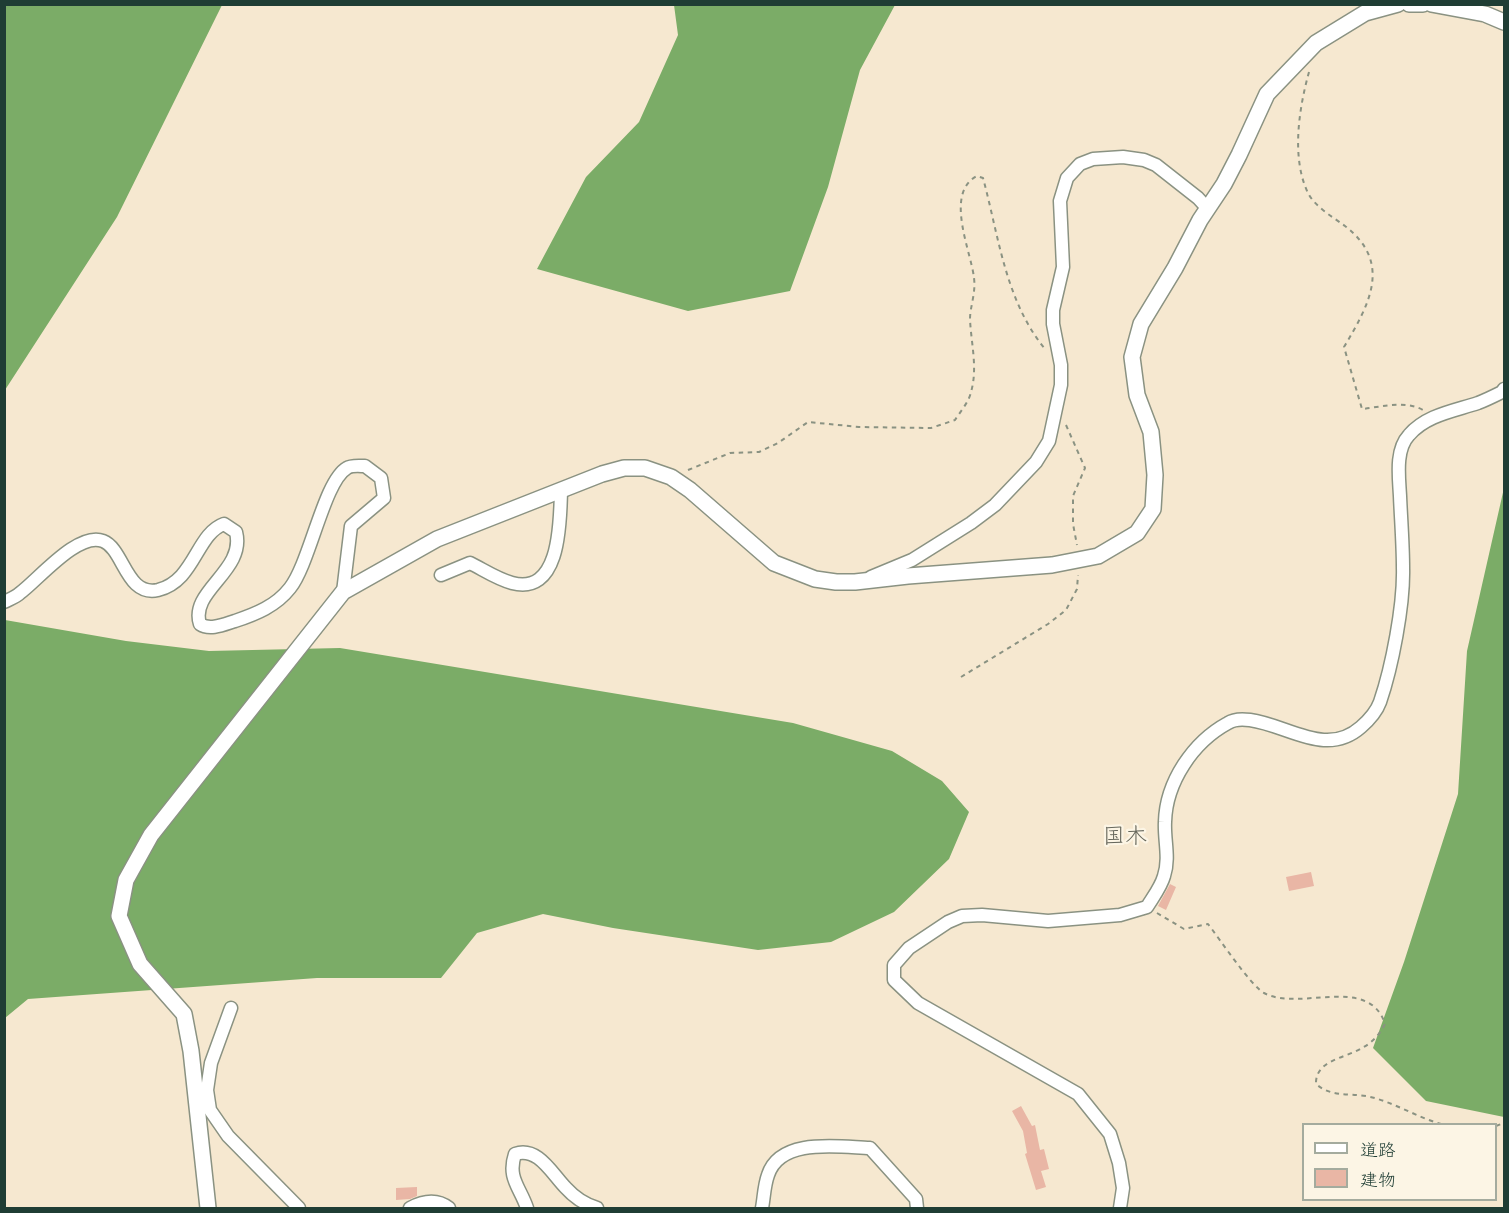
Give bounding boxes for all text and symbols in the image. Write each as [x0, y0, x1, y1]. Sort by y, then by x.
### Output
district label: 国木 [1103, 823, 1147, 849]
legend [1302, 1123, 1497, 1201]
text: 道路 [1360, 1137, 1396, 1161]
text: 建物 [1360, 1167, 1396, 1191]

